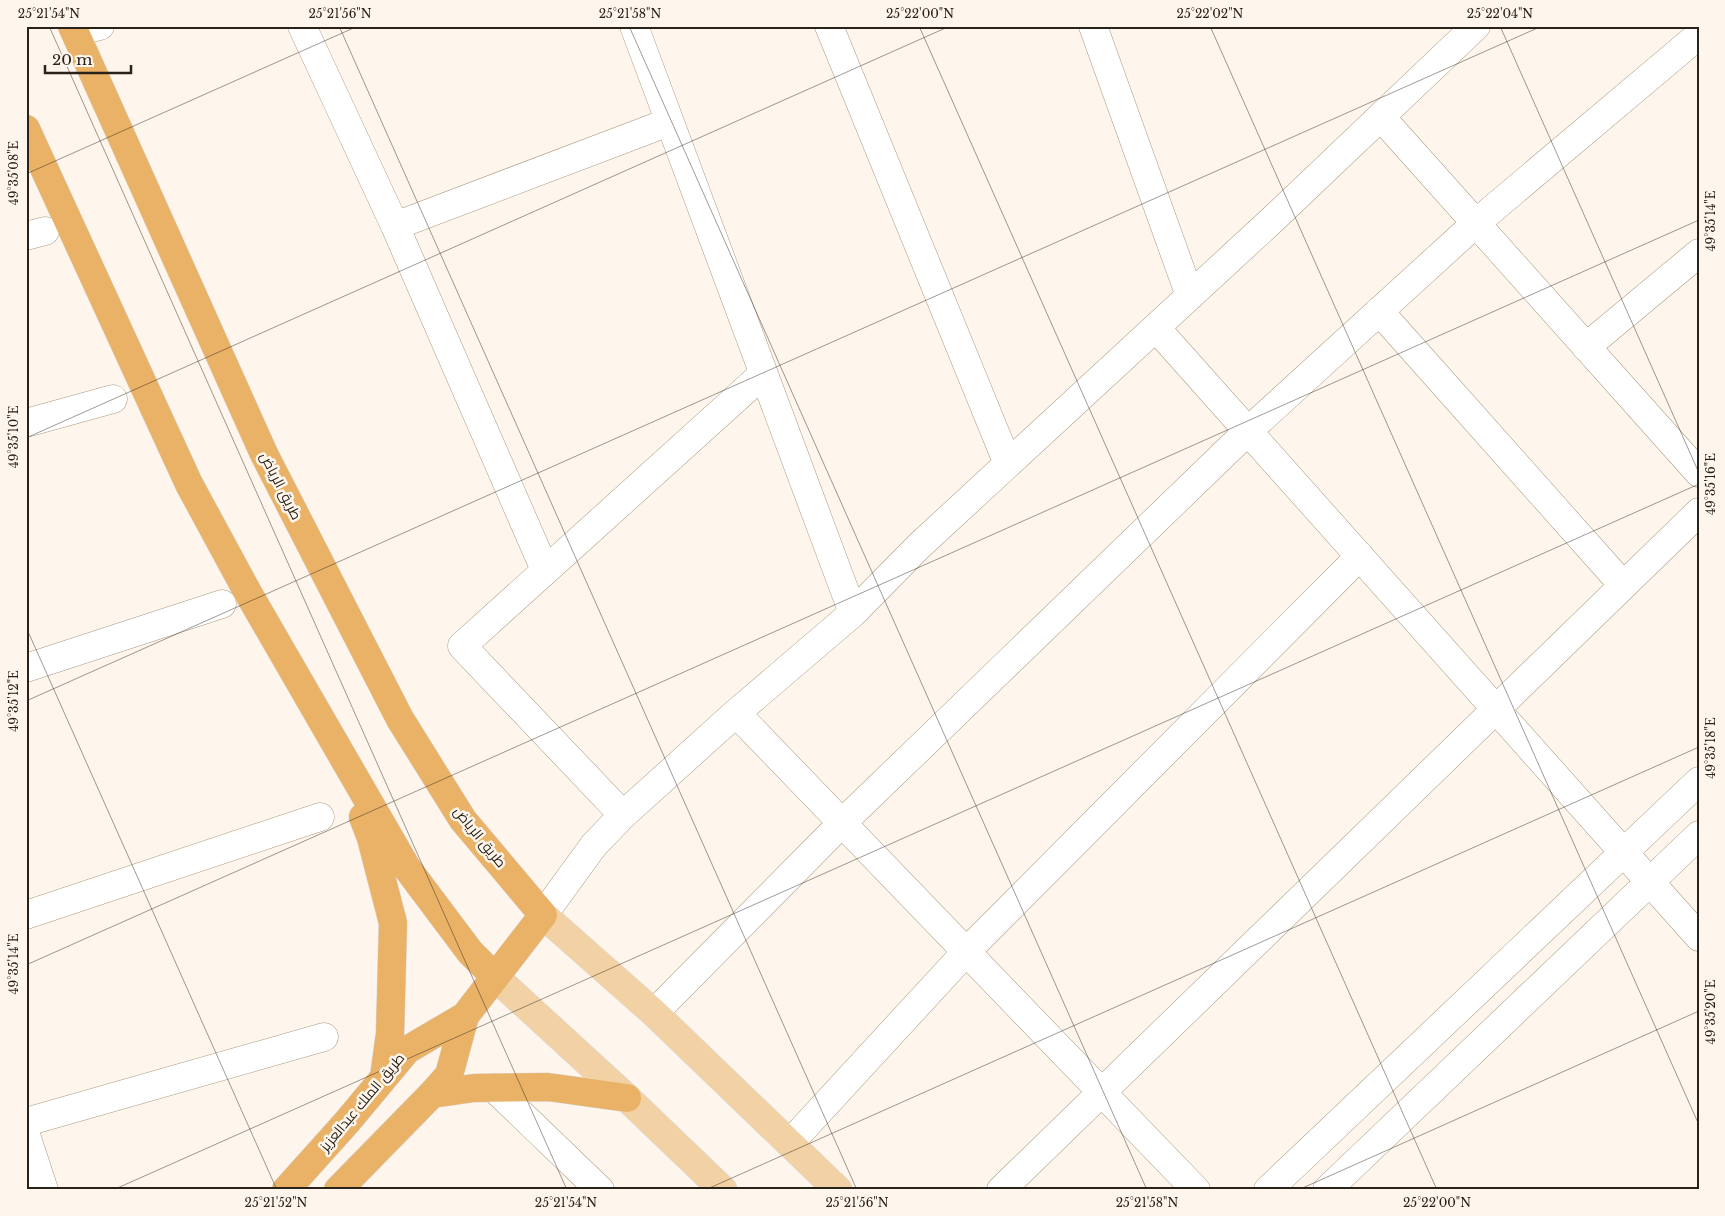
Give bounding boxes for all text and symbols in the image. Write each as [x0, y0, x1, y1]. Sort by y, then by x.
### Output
text: 25°21'54"N [18, 6, 80, 21]
text: 25°21'56"N [308, 6, 372, 21]
text: 25°21'58"N [599, 6, 662, 21]
text: 25°22'00"N [886, 6, 954, 21]
text: 25°22'02"N [1177, 6, 1244, 21]
text: 25°22'04"N [1467, 6, 1533, 21]
scale bar [45, 42, 131, 74]
text: 20 m [52, 50, 92, 69]
text: 49°35'08"E [6, 140, 21, 205]
text: 49°35'14"E [1703, 190, 1718, 251]
text: 49°35'10"E [6, 405, 21, 468]
street label: طريق الرياض [256, 449, 306, 523]
text: 49°35'16"E [1703, 453, 1718, 515]
text: 49°35'12"E [6, 670, 21, 732]
text: 49°35'18"E [1703, 717, 1718, 779]
street label: طريق الرياض [450, 803, 510, 871]
text: 49°35'14"E [6, 933, 21, 994]
text: 49°35'20"E [1703, 979, 1718, 1044]
street label: طريق الملك عبدالعزيز [315, 1049, 408, 1155]
text: 25°21'52"N [245, 1195, 308, 1210]
text: 25°21'54"N [535, 1195, 597, 1210]
text: 25°21'56"N [825, 1195, 889, 1210]
text: 25°21'58"N [1116, 1195, 1179, 1210]
text: 25°22'00"N [1403, 1195, 1471, 1210]

